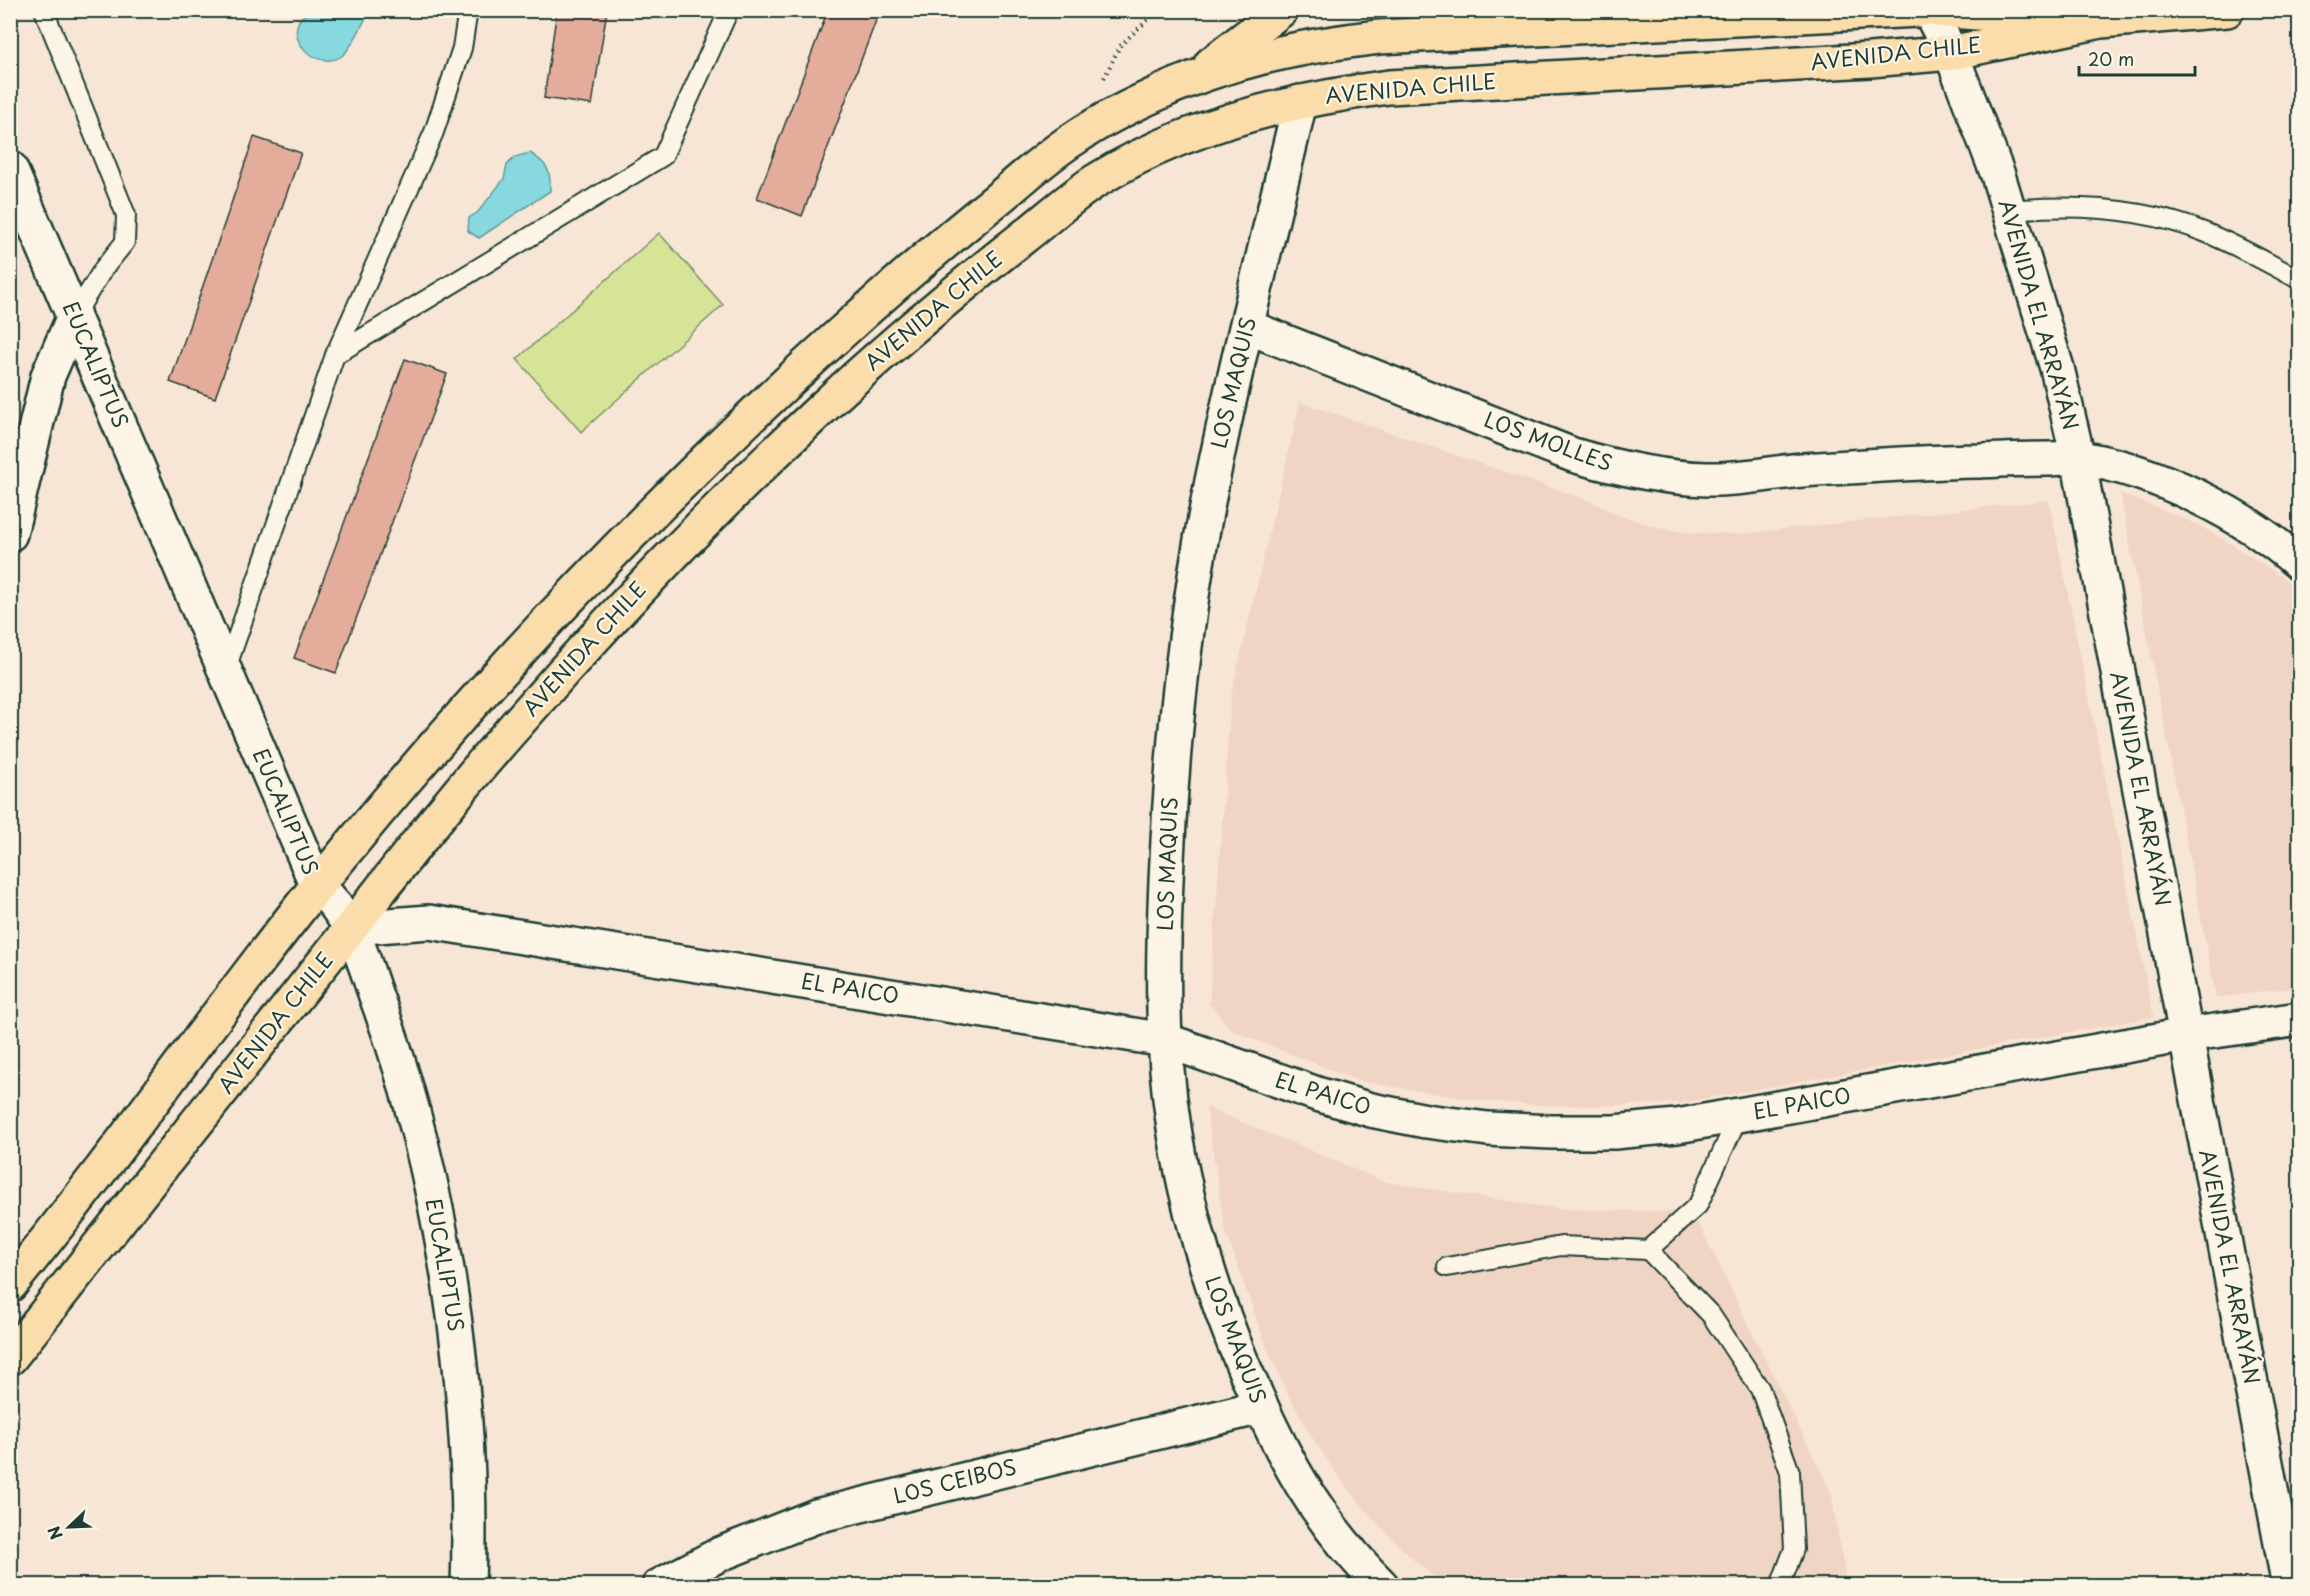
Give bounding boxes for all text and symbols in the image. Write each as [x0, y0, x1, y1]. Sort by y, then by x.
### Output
street label: AVENIDA CHILE [1809, 27, 1983, 77]
scale bar [2079, 39, 2194, 77]
text: 20 m [2088, 45, 2134, 72]
street label: AVENIDA CHILE [1324, 64, 1498, 110]
street label: AVENIDA EL ARRAYÁN [1992, 195, 2088, 434]
street label: AVENIDA CHILE [857, 242, 1009, 377]
street label: EUCALIPTUS [56, 296, 138, 432]
street label: LOS MAQUIS [1201, 314, 1263, 451]
street label: LOS MOLLES [1480, 402, 1617, 478]
street label: AVENIDA CHILE [514, 573, 653, 722]
street label: AVENIDA EL ARRAYÁN [2103, 668, 2180, 909]
street label: EUCALIPTUS [246, 743, 328, 879]
street label: LOS MAQUIS [1148, 796, 1184, 931]
street label: AVENIDA CHILE [209, 944, 340, 1099]
street label: EL PAICO [799, 964, 902, 1011]
street label: EL PAICO [1272, 1062, 1375, 1122]
street label: EL PAICO [1750, 1078, 1853, 1126]
street label: AVENIDA EL ARRAYÁN [2192, 1146, 2269, 1387]
street label: EUCALIPTUS [419, 1196, 473, 1334]
street label: LOS MAQUIS [1198, 1271, 1276, 1408]
street label: LOS CEIBOS [890, 1449, 1019, 1511]
north arrow [39, 1497, 99, 1557]
text: N [41, 1523, 68, 1544]

